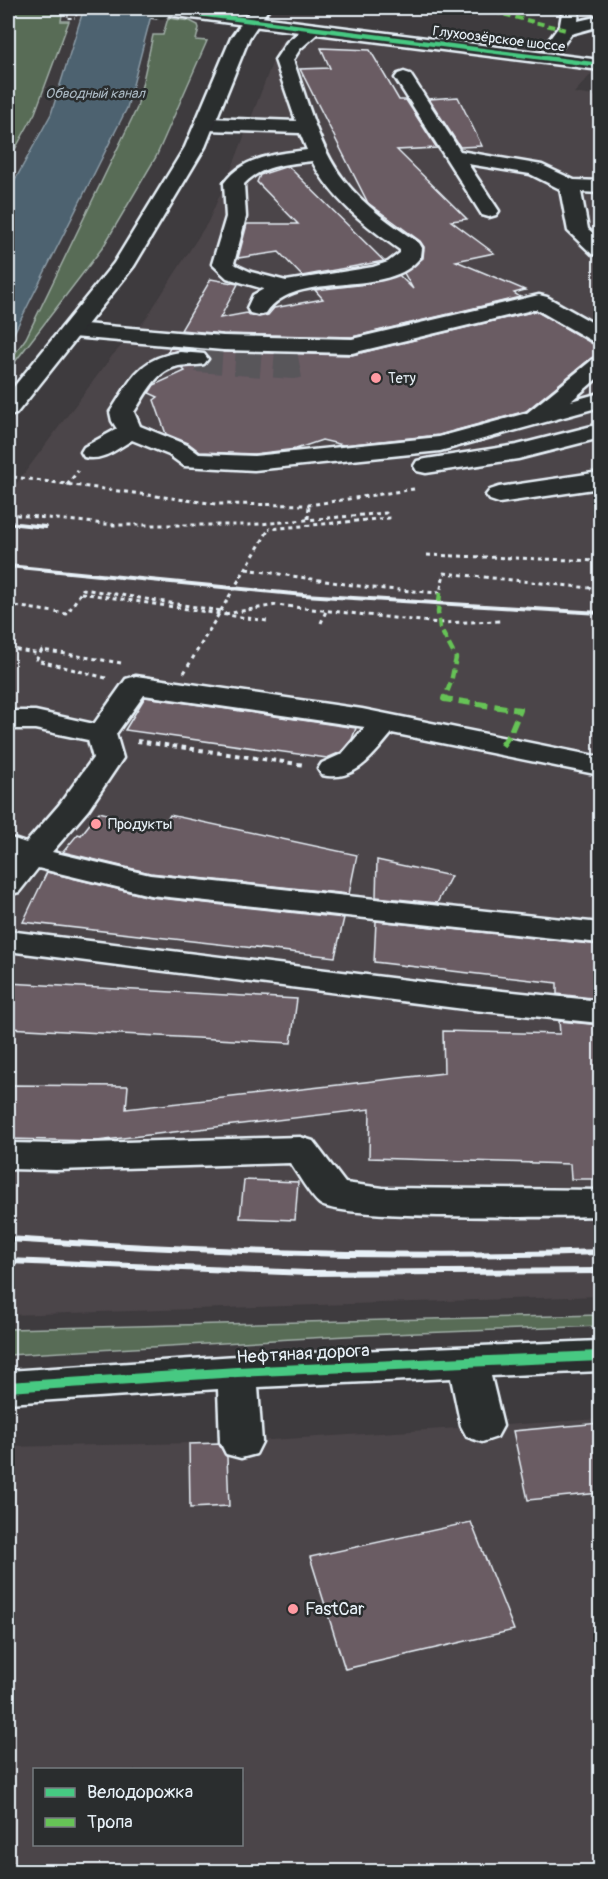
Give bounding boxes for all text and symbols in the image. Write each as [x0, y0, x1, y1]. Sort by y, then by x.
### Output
street label: Глухоозёрское шоссе [432, 22, 566, 56]
water label: Обводный канал [45, 85, 147, 102]
place label: Тету [388, 370, 416, 387]
marker: Тету [369, 371, 383, 385]
place label: Продукты [108, 815, 172, 834]
marker: Продукты [89, 817, 103, 831]
street label: Нефтяная дорога [236, 1339, 370, 1369]
place label: FastCar [305, 1598, 365, 1621]
marker: FastCar [286, 1602, 300, 1616]
legend [33, 1768, 243, 1846]
text: Велодорожка [87, 1781, 193, 1804]
text: Тропа [87, 1811, 133, 1834]

